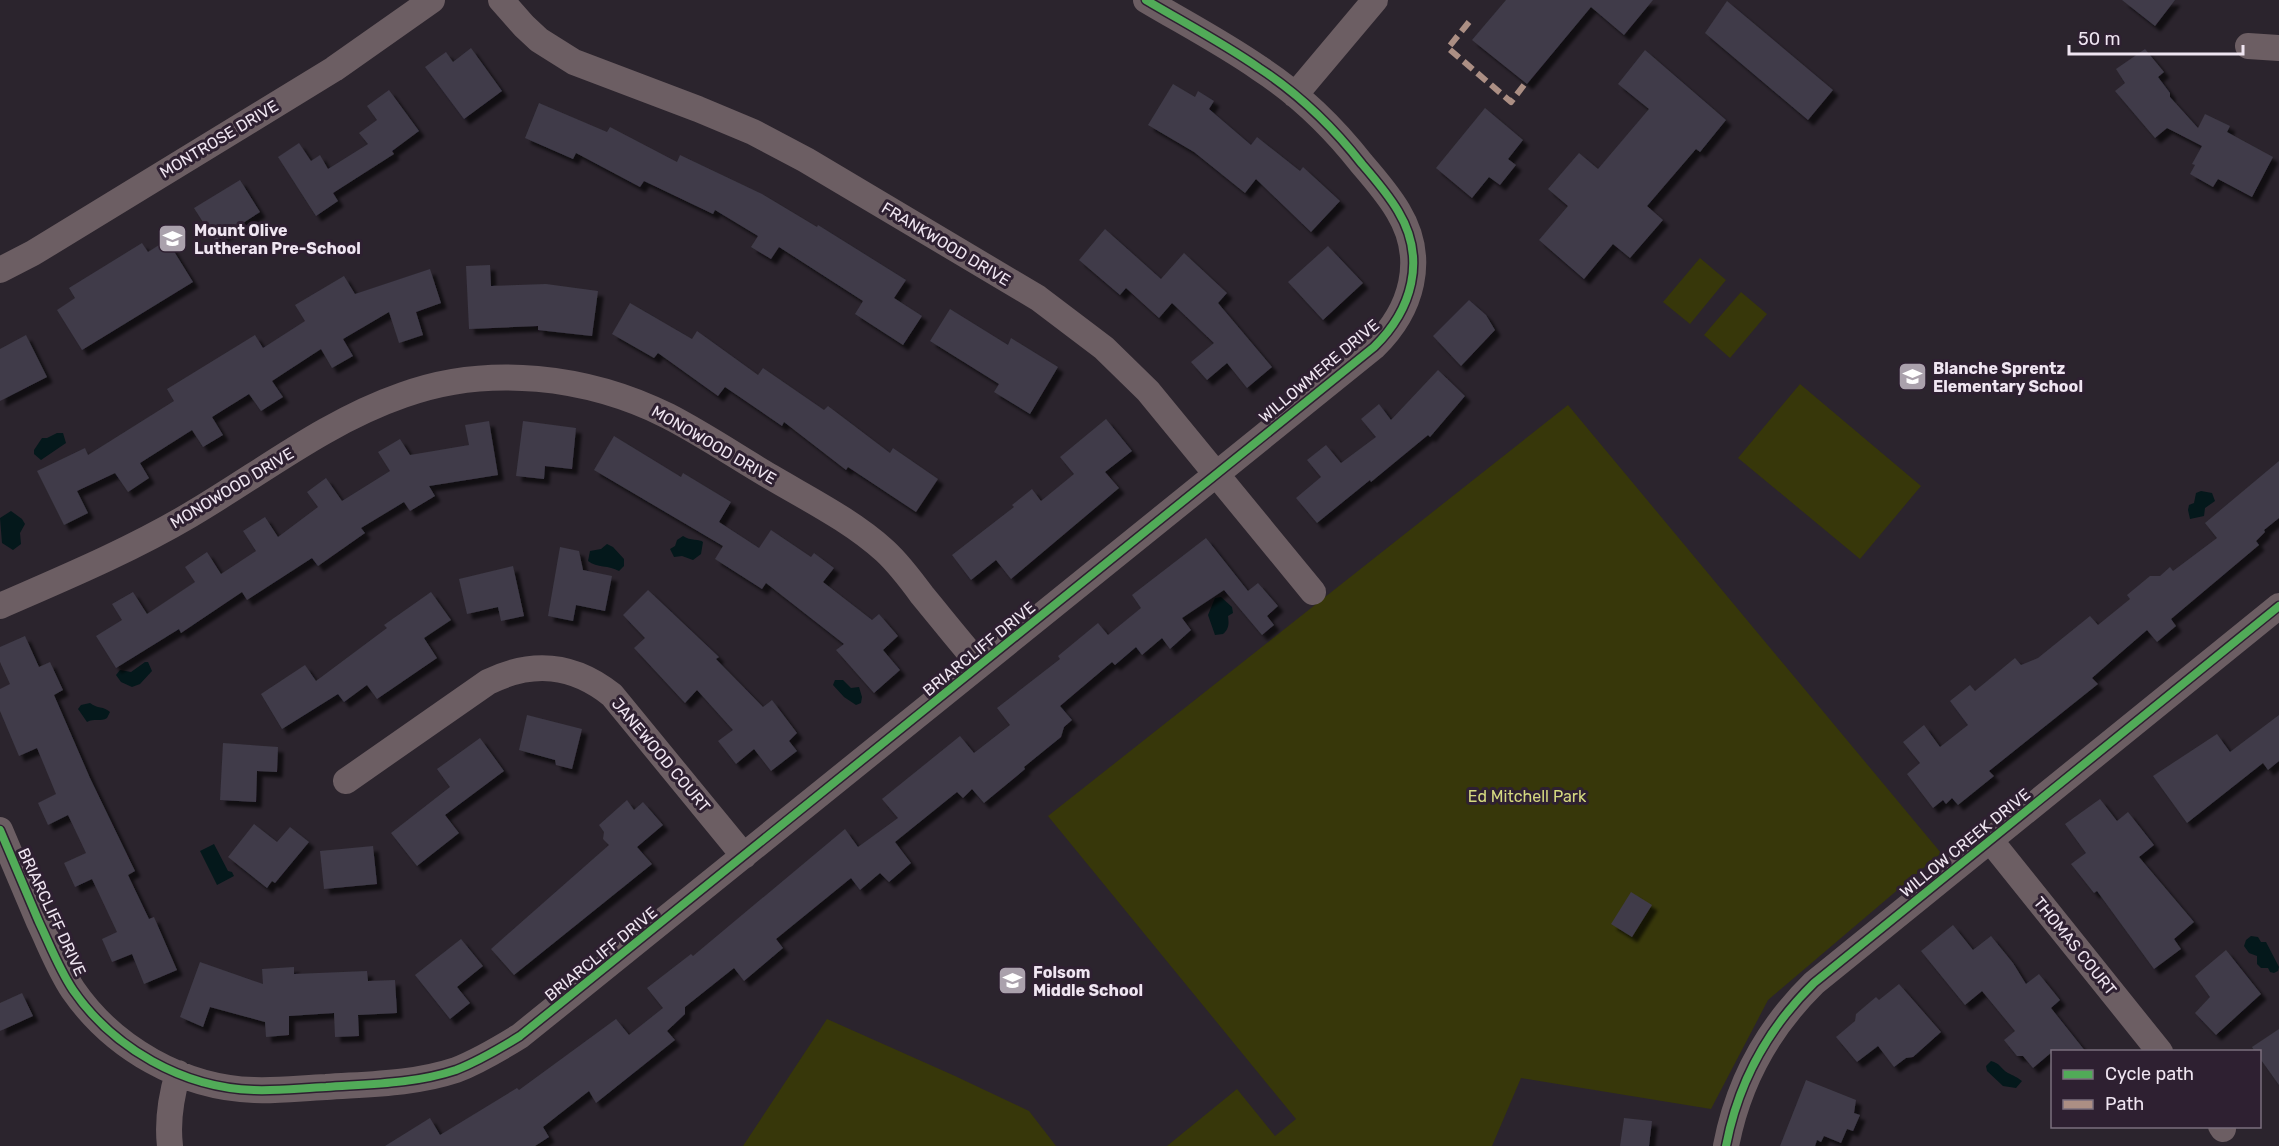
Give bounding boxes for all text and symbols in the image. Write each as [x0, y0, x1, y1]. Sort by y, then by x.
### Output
scale bar [2069, 18, 2243, 56]
text: 50 m [2078, 28, 2121, 50]
street label: MONTROSE DRIVE [156, 96, 282, 182]
street label: FRANKWOOD DRIVE [878, 198, 1014, 290]
place label: Mount Olive Lutheran Pre-School [194, 221, 361, 258]
school or university icon: Mount Olive Lutheran Pre-School [157, 223, 189, 255]
street label: WILLOWMERE DRIVE [1255, 315, 1383, 427]
place label: Blanche Sprentz Elementary School [1933, 359, 2083, 396]
school or university icon: Blanche Sprentz Elementary School [1896, 361, 1928, 393]
street label: MONOWOOD DRIVE [648, 402, 780, 488]
street label: MONOWOOD DRIVE [167, 444, 297, 532]
street label: BRIARCLIFF DRIVE [919, 598, 1039, 700]
street label: JANEWOOD COURT [608, 694, 714, 816]
street label: WILLOW CREEK DRIVE [1896, 785, 2034, 901]
park label: Ed Mitchell Park [1468, 787, 1587, 806]
street label: BRIARCLIFF DRIVE [14, 845, 90, 979]
street label: THOMAS COURT [2030, 893, 2120, 999]
street label: BRIARCLIFF DRIVE [541, 903, 661, 1005]
place label: Folsom Middle School [1033, 963, 1143, 1000]
school or university icon: Folsom Middle School [996, 965, 1028, 997]
legend [2051, 1050, 2261, 1128]
text: Cycle path [2105, 1063, 2194, 1085]
text: Path [2105, 1093, 2144, 1115]

